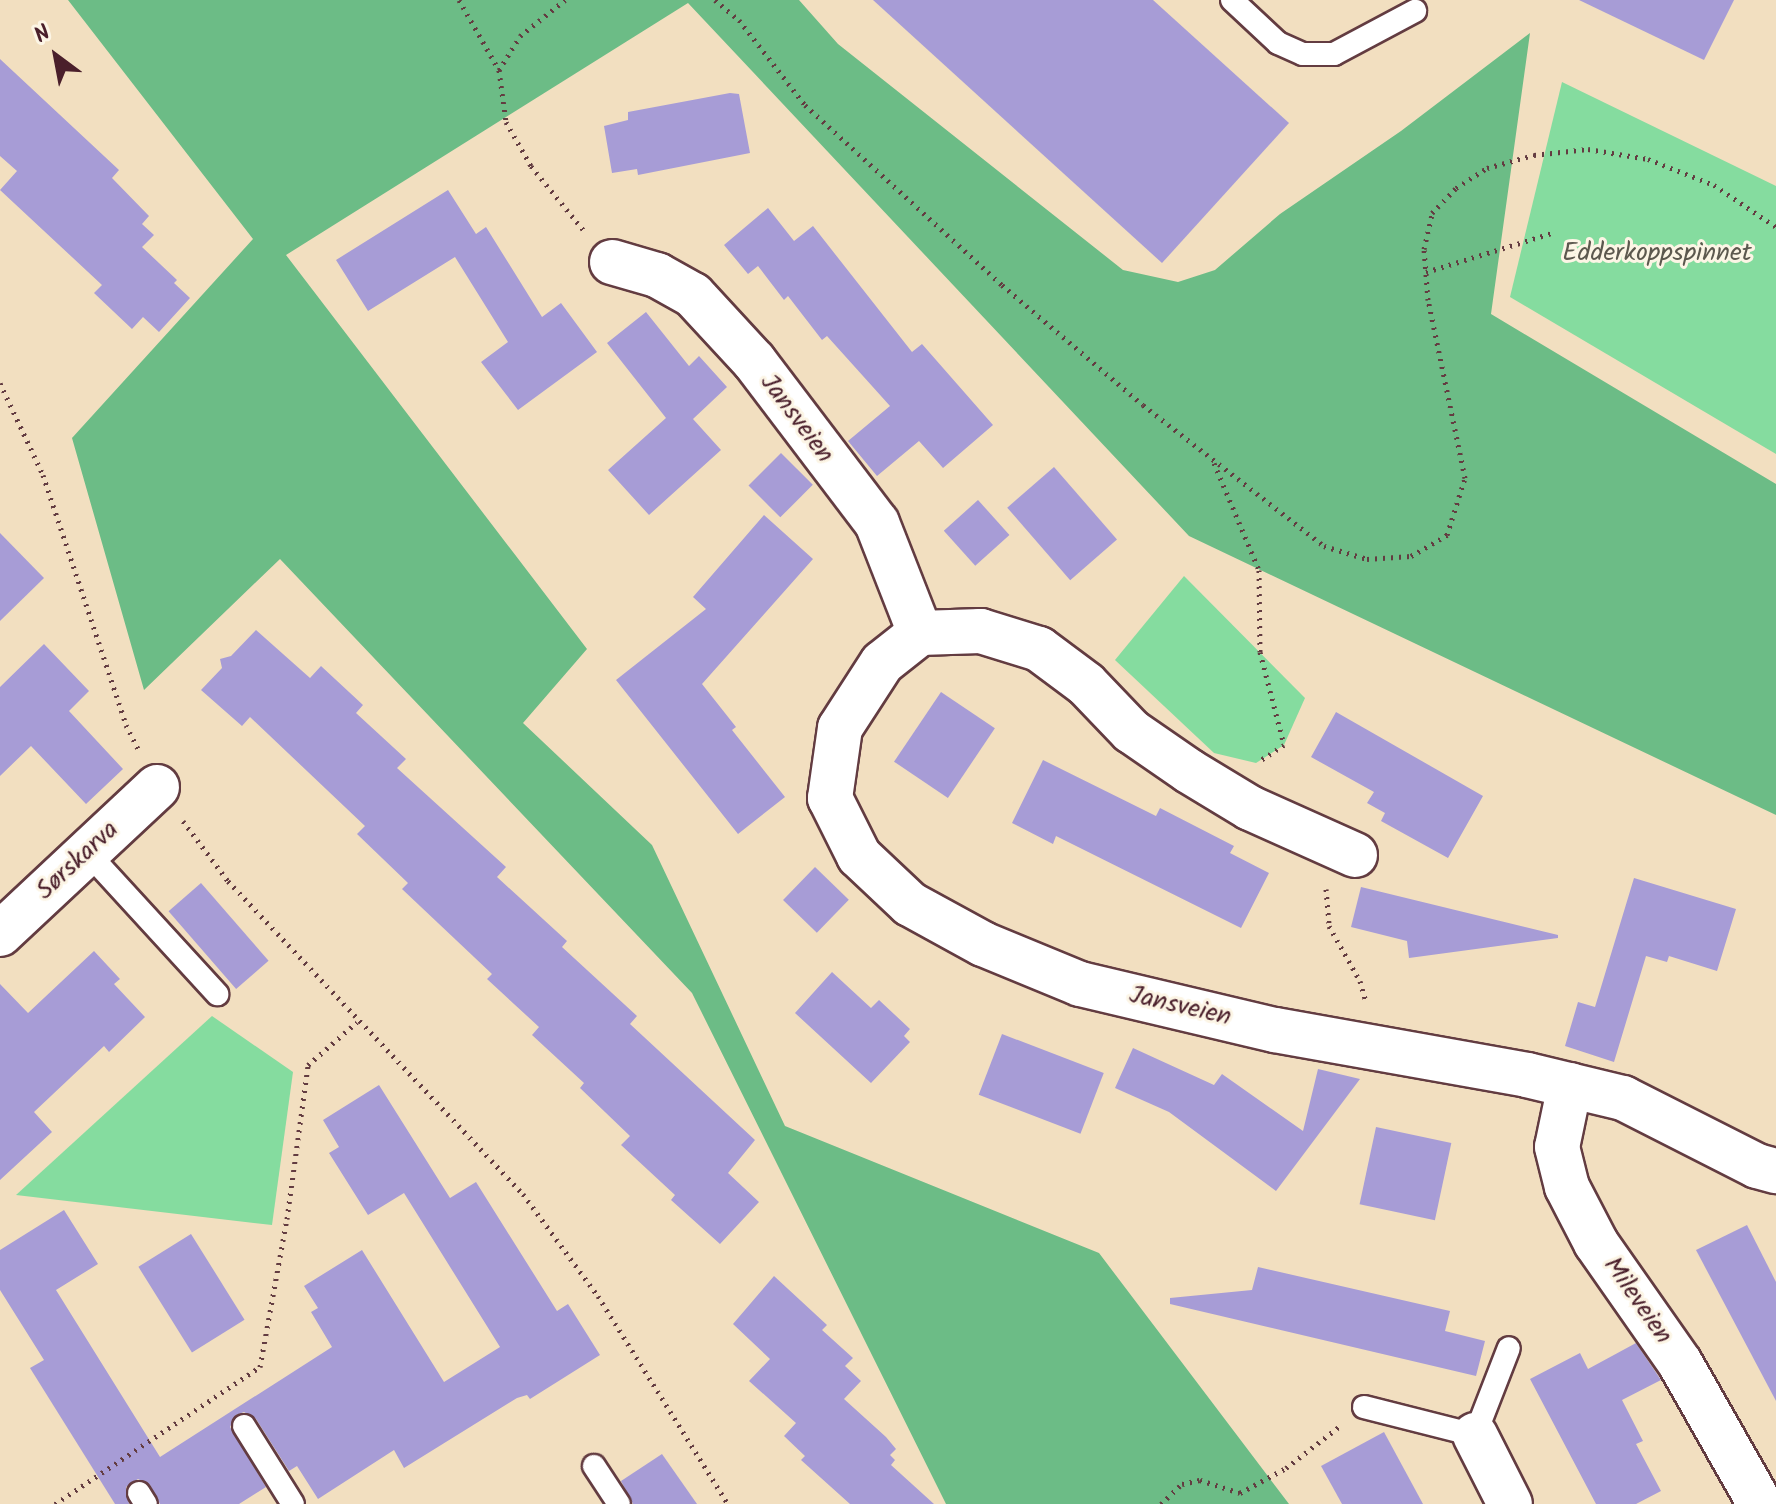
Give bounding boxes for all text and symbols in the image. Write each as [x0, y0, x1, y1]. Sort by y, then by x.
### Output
north arrow [16, 16, 96, 96]
text: N [28, 17, 58, 54]
park label: Edderkoppspinnet [1562, 238, 1752, 270]
street label: Jansveien [752, 368, 840, 470]
street label: Sørskarva [30, 815, 126, 907]
street label: Jansveien [1126, 980, 1234, 1034]
street label: Mileveien [1596, 1251, 1678, 1351]

